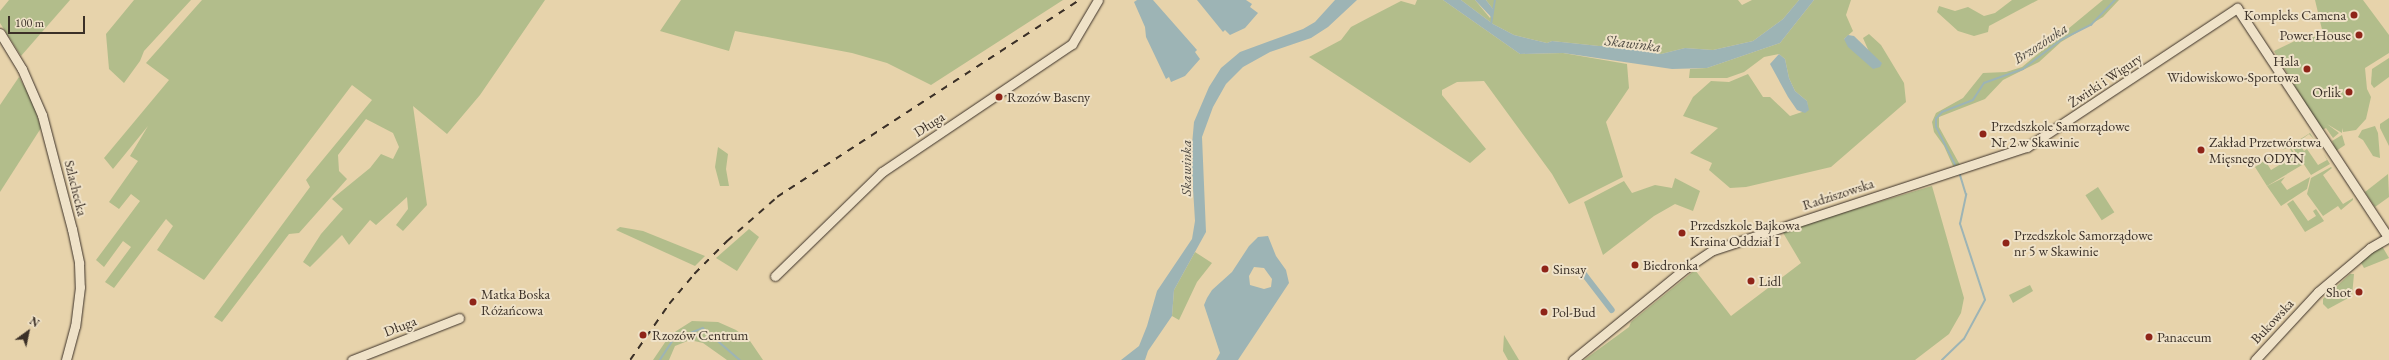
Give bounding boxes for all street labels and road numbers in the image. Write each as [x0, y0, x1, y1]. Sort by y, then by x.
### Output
street label: Żwirki i Wigury [2065, 49, 2145, 111]
street label: Długa [910, 108, 948, 140]
street label: Szlachecka [61, 158, 91, 218]
street label: Radziszowska [1800, 175, 1876, 213]
street label: Bukowska [2247, 295, 2297, 347]
street label: Długa [381, 312, 419, 340]

